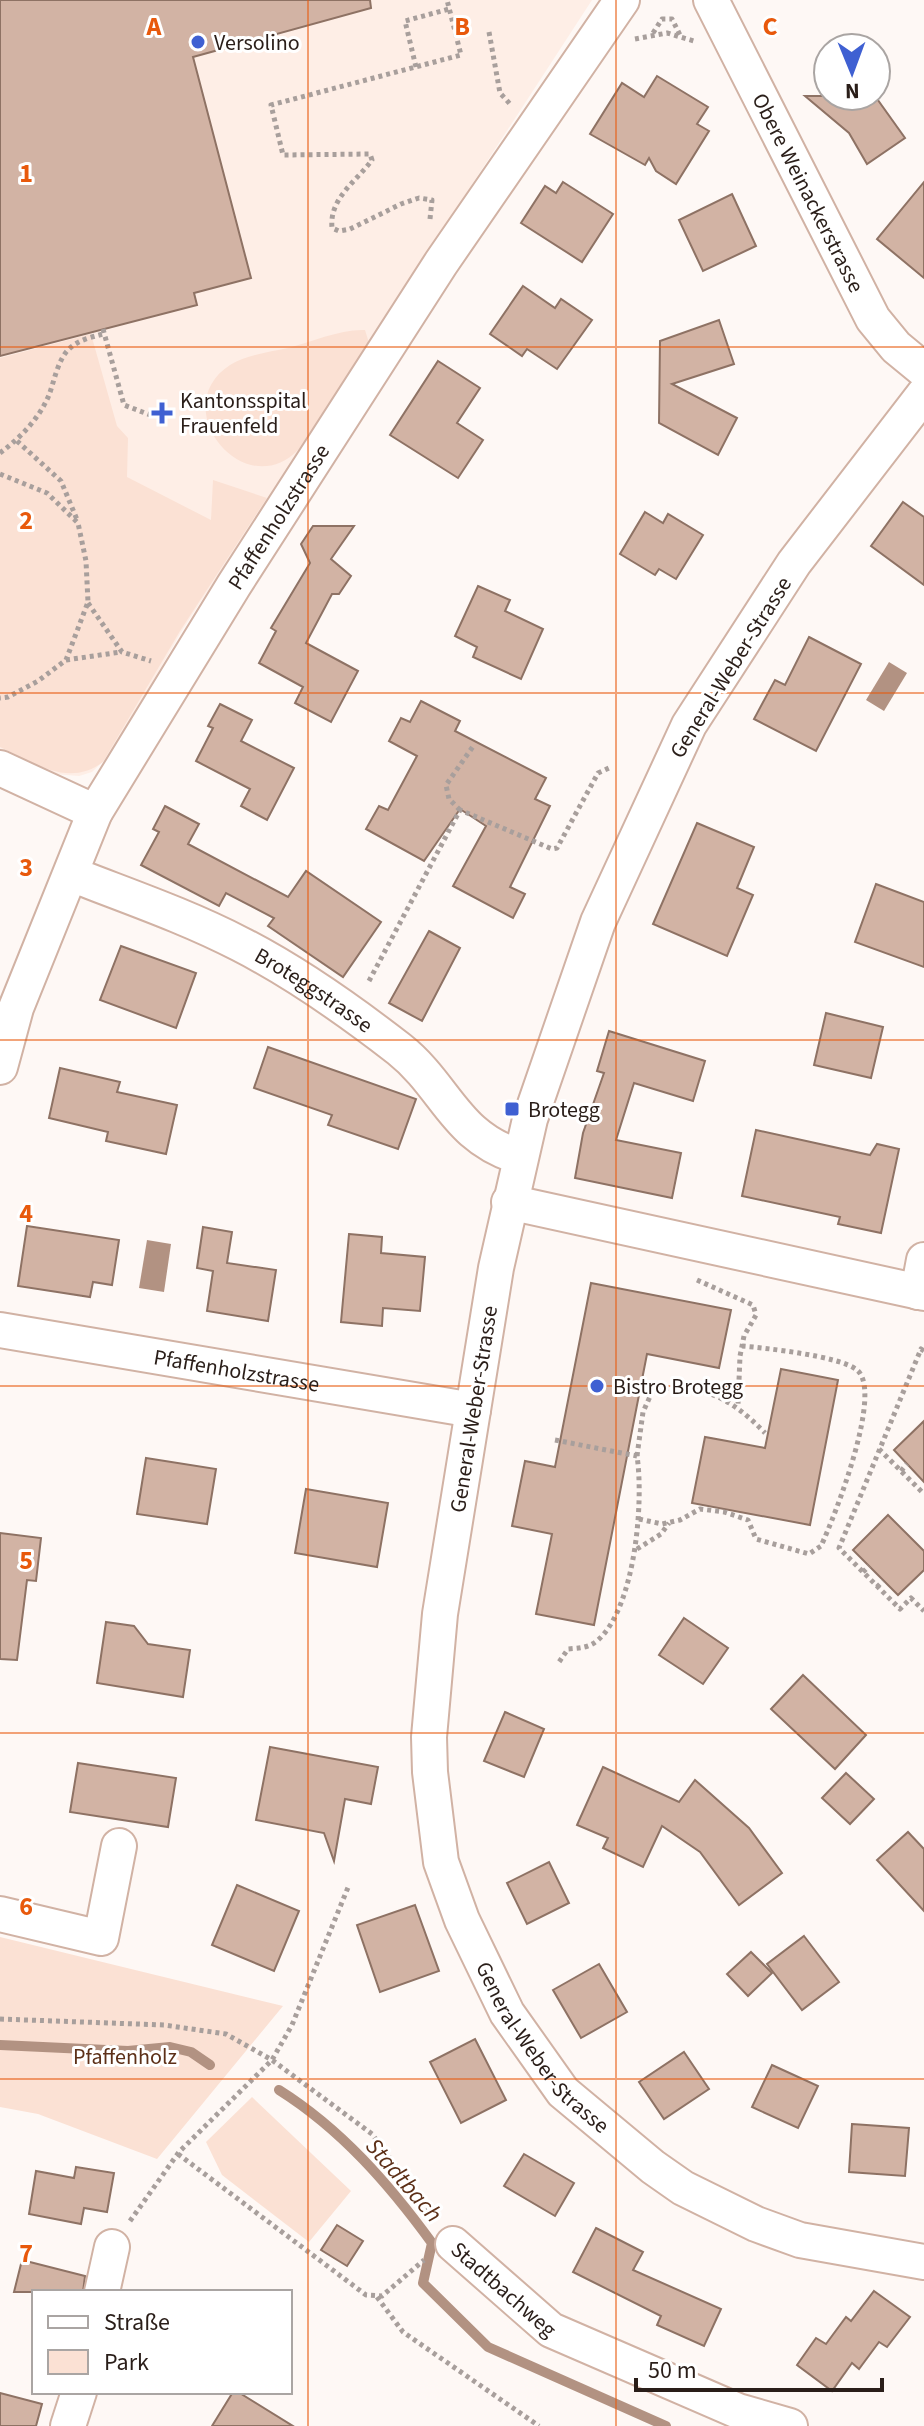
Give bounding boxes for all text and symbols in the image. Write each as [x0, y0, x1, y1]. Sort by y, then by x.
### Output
text: A [146, 8, 163, 45]
text: B [454, 8, 470, 45]
text: C [762, 8, 778, 45]
place label: Versolino [214, 27, 300, 59]
north arrow [812, 32, 892, 112]
marker: Versolino [189, 33, 207, 51]
text: N [845, 75, 860, 107]
street label: Obere Weinackerstrasse [744, 88, 872, 298]
text: 1 [19, 155, 33, 192]
place label: Kantonsspital Frauenfeld [180, 385, 307, 442]
marker: Kantonsspital Frauenfeld [151, 402, 173, 424]
street label: Pfaffenholzstrasse [220, 438, 338, 596]
text: 2 [19, 502, 33, 539]
street label: General-Weber-Strasse [662, 570, 800, 765]
text: 3 [19, 849, 33, 886]
street label: Broteggstrasse [249, 940, 379, 1041]
place label: Brotegg [528, 1094, 600, 1126]
marker: Brotegg [503, 1100, 521, 1118]
text: 4 [19, 1195, 33, 1232]
street label: General-Weber-Strasse [442, 1303, 506, 1515]
street label: Pfaffenholzstrasse [151, 1341, 322, 1401]
place label: Bistro Brotegg [613, 1371, 743, 1403]
marker: Bistro Brotegg [588, 1377, 606, 1395]
text: 5 [19, 1542, 33, 1579]
text: 6 [19, 1888, 33, 1925]
street label: General-Weber-Strasse [467, 1956, 616, 2141]
park label: Pfaffenholz [73, 2041, 177, 2073]
water label: Stadtbach [357, 2130, 450, 2230]
street label: Stadtbachweg [443, 2234, 563, 2345]
text: 7 [19, 2235, 33, 2272]
legend [32, 2290, 292, 2394]
text: Straße [104, 2305, 170, 2340]
scale bar [636, 2342, 882, 2392]
text: Park [104, 2345, 149, 2380]
text: 50 m [648, 2353, 697, 2388]

